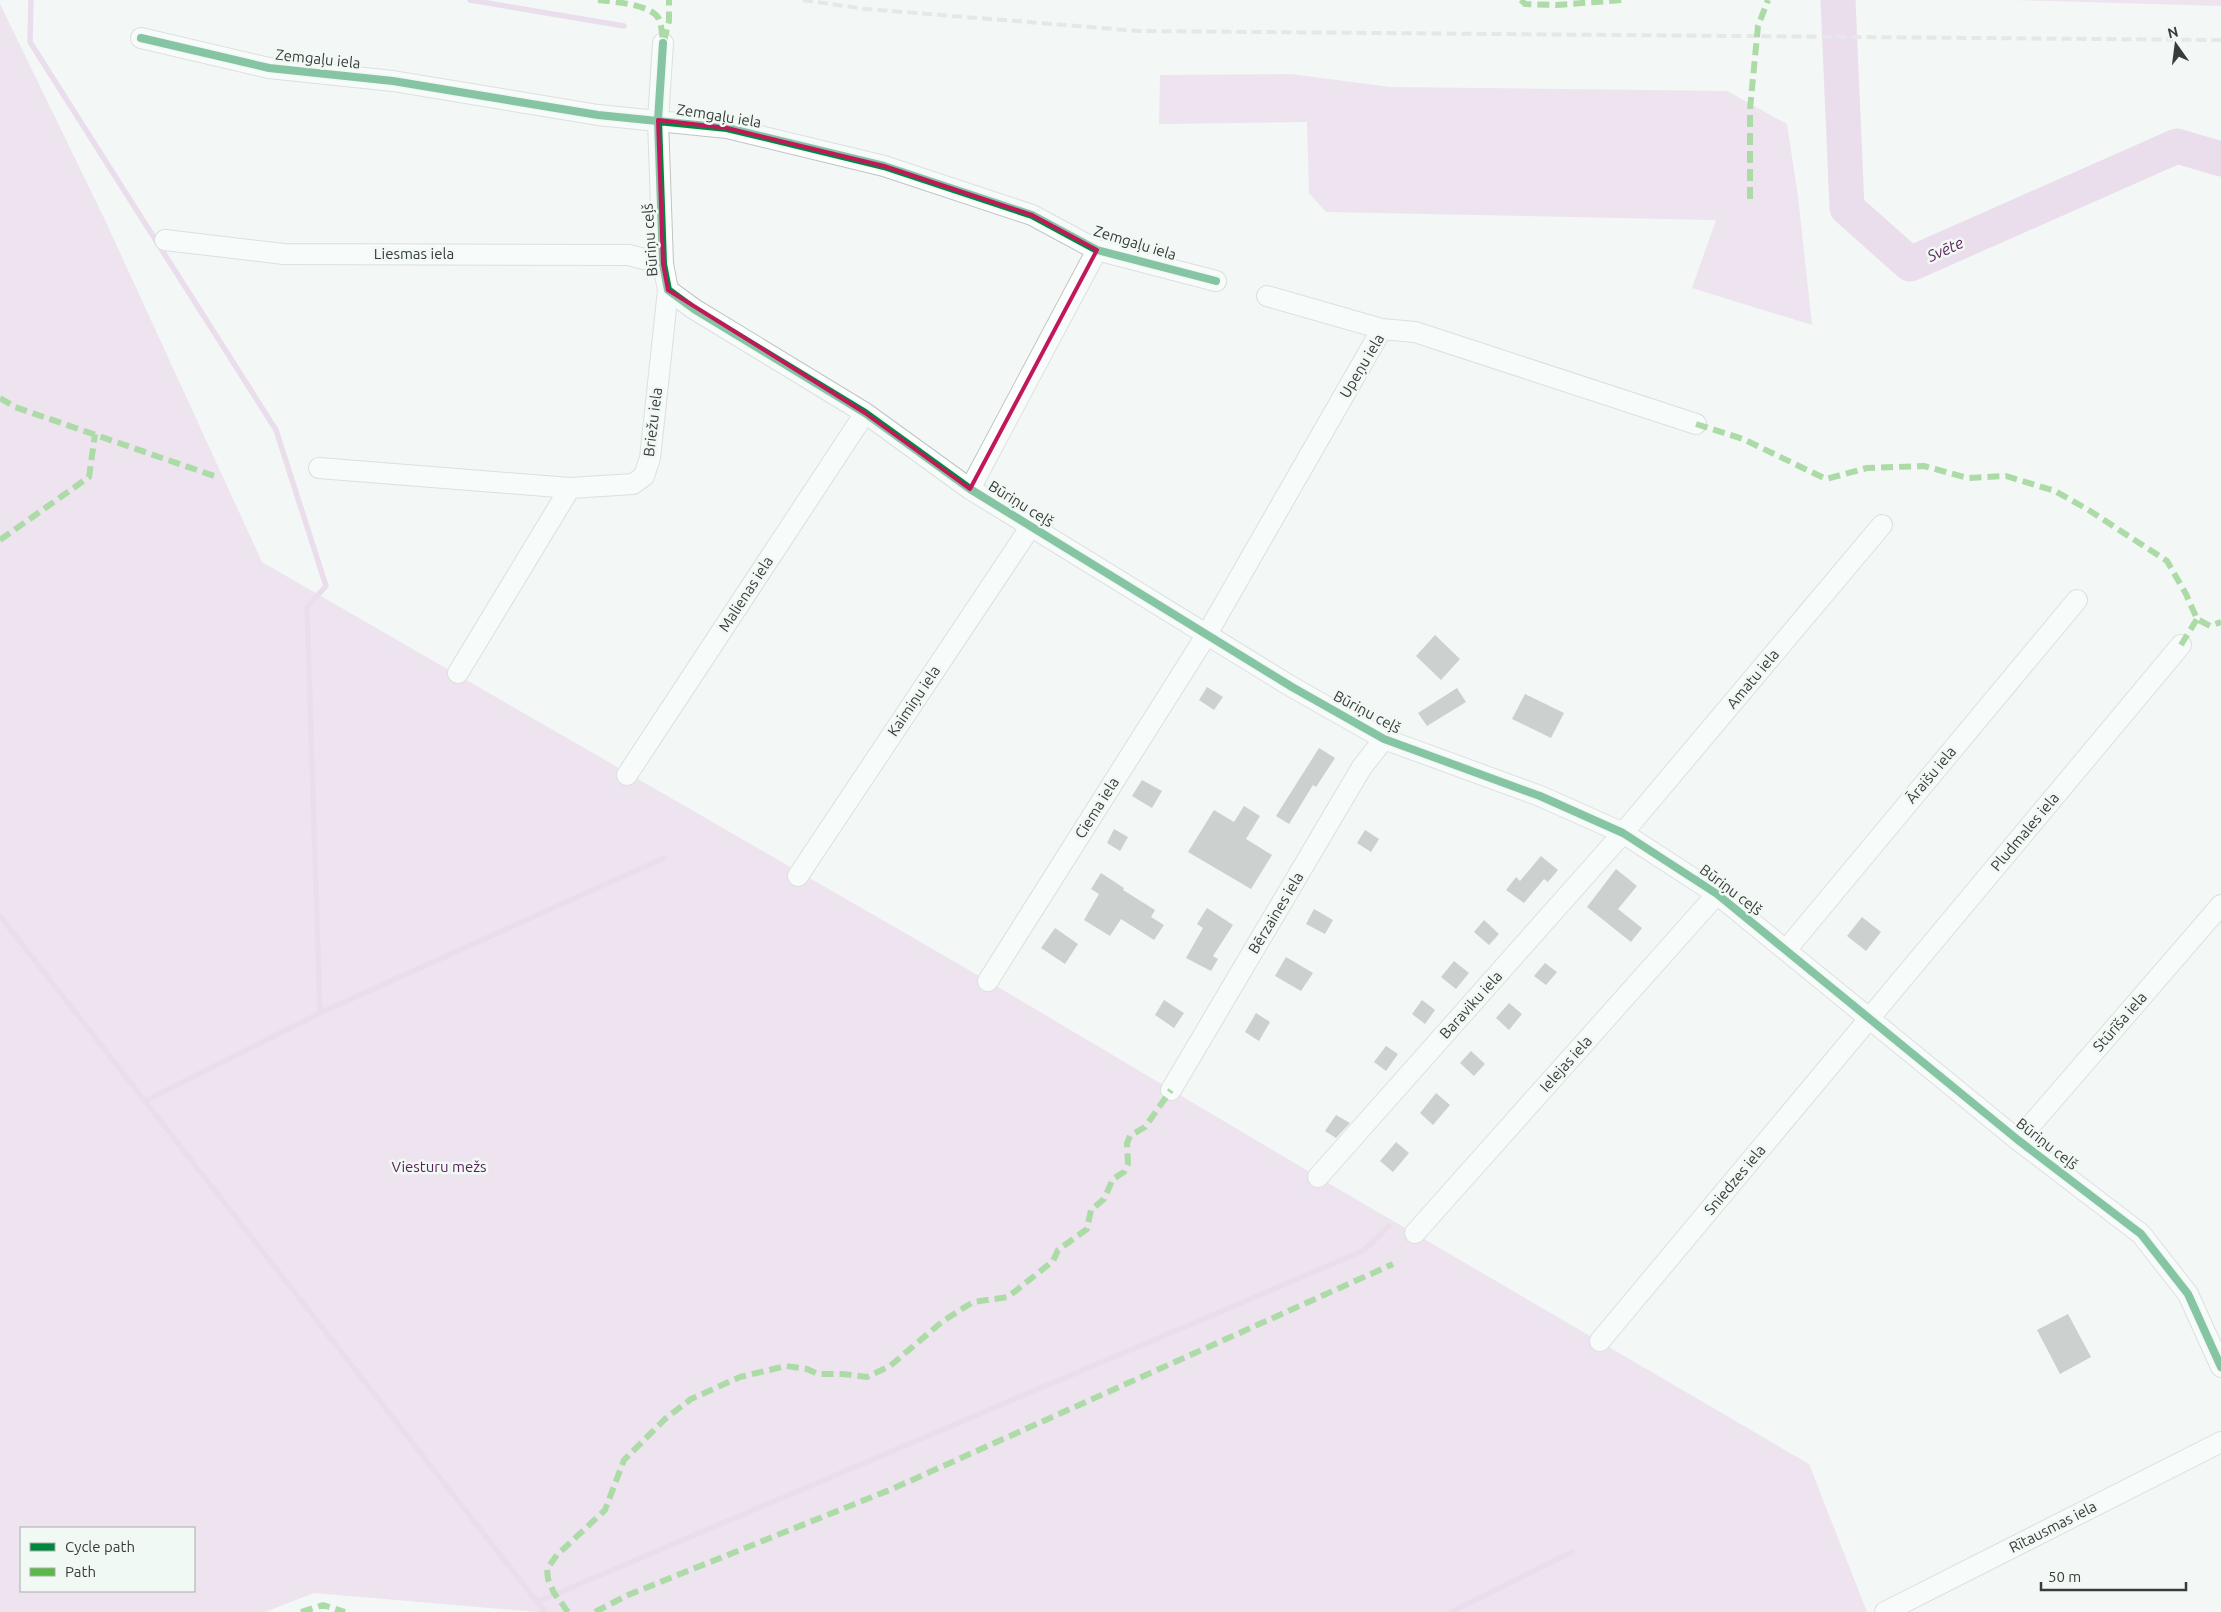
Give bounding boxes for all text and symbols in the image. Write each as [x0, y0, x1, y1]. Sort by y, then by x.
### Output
north arrow [2151, 20, 2201, 70]
text: N [2166, 23, 2180, 41]
street label: Zemgaļu iela [275, 46, 361, 71]
street label: Zemgaļu iela [675, 100, 763, 131]
street label: Būriņu ceļš [638, 203, 661, 277]
street label: Zemgaļu iela [1092, 222, 1179, 263]
water label: Svēte [1923, 233, 1966, 265]
street label: Liesmas iela [374, 245, 454, 262]
street label: Upeņu iela [1336, 331, 1387, 401]
street label: Briežu iela [640, 386, 665, 458]
street label: Būriņu ceļš [986, 477, 1057, 530]
street label: Malienas iela [715, 553, 776, 635]
street label: Amatu iela [1723, 646, 1782, 712]
street label: Kaimiņu iela [884, 662, 943, 739]
street label: Būriņu ceļš [1331, 687, 1404, 736]
street label: Āraišu iela [1902, 743, 1959, 807]
street label: Ciema iela [1071, 774, 1122, 841]
street label: Pludmales iela [1987, 789, 2062, 874]
street label: Būriņu ceļš [1697, 861, 1766, 919]
street label: Bērzaines iela [1245, 869, 1307, 957]
street label: Baraviku iela [1436, 967, 1505, 1042]
street label: Stūrīša iela [2089, 989, 2150, 1055]
street label: Ielejas iela [1536, 1032, 1595, 1095]
street label: Būriņu ceļš [2013, 1114, 2082, 1173]
street label: Sniedzes iela [1701, 1141, 1769, 1218]
park label: Viesturu mežs [391, 1158, 487, 1175]
street label: Rītausmas iela [2006, 1497, 2099, 1556]
legend [20, 1527, 195, 1592]
text: Cycle path [65, 1538, 135, 1555]
scale bar [2041, 1560, 2186, 1592]
text: Path [65, 1563, 96, 1580]
text: 50 m [2048, 1568, 2081, 1585]

